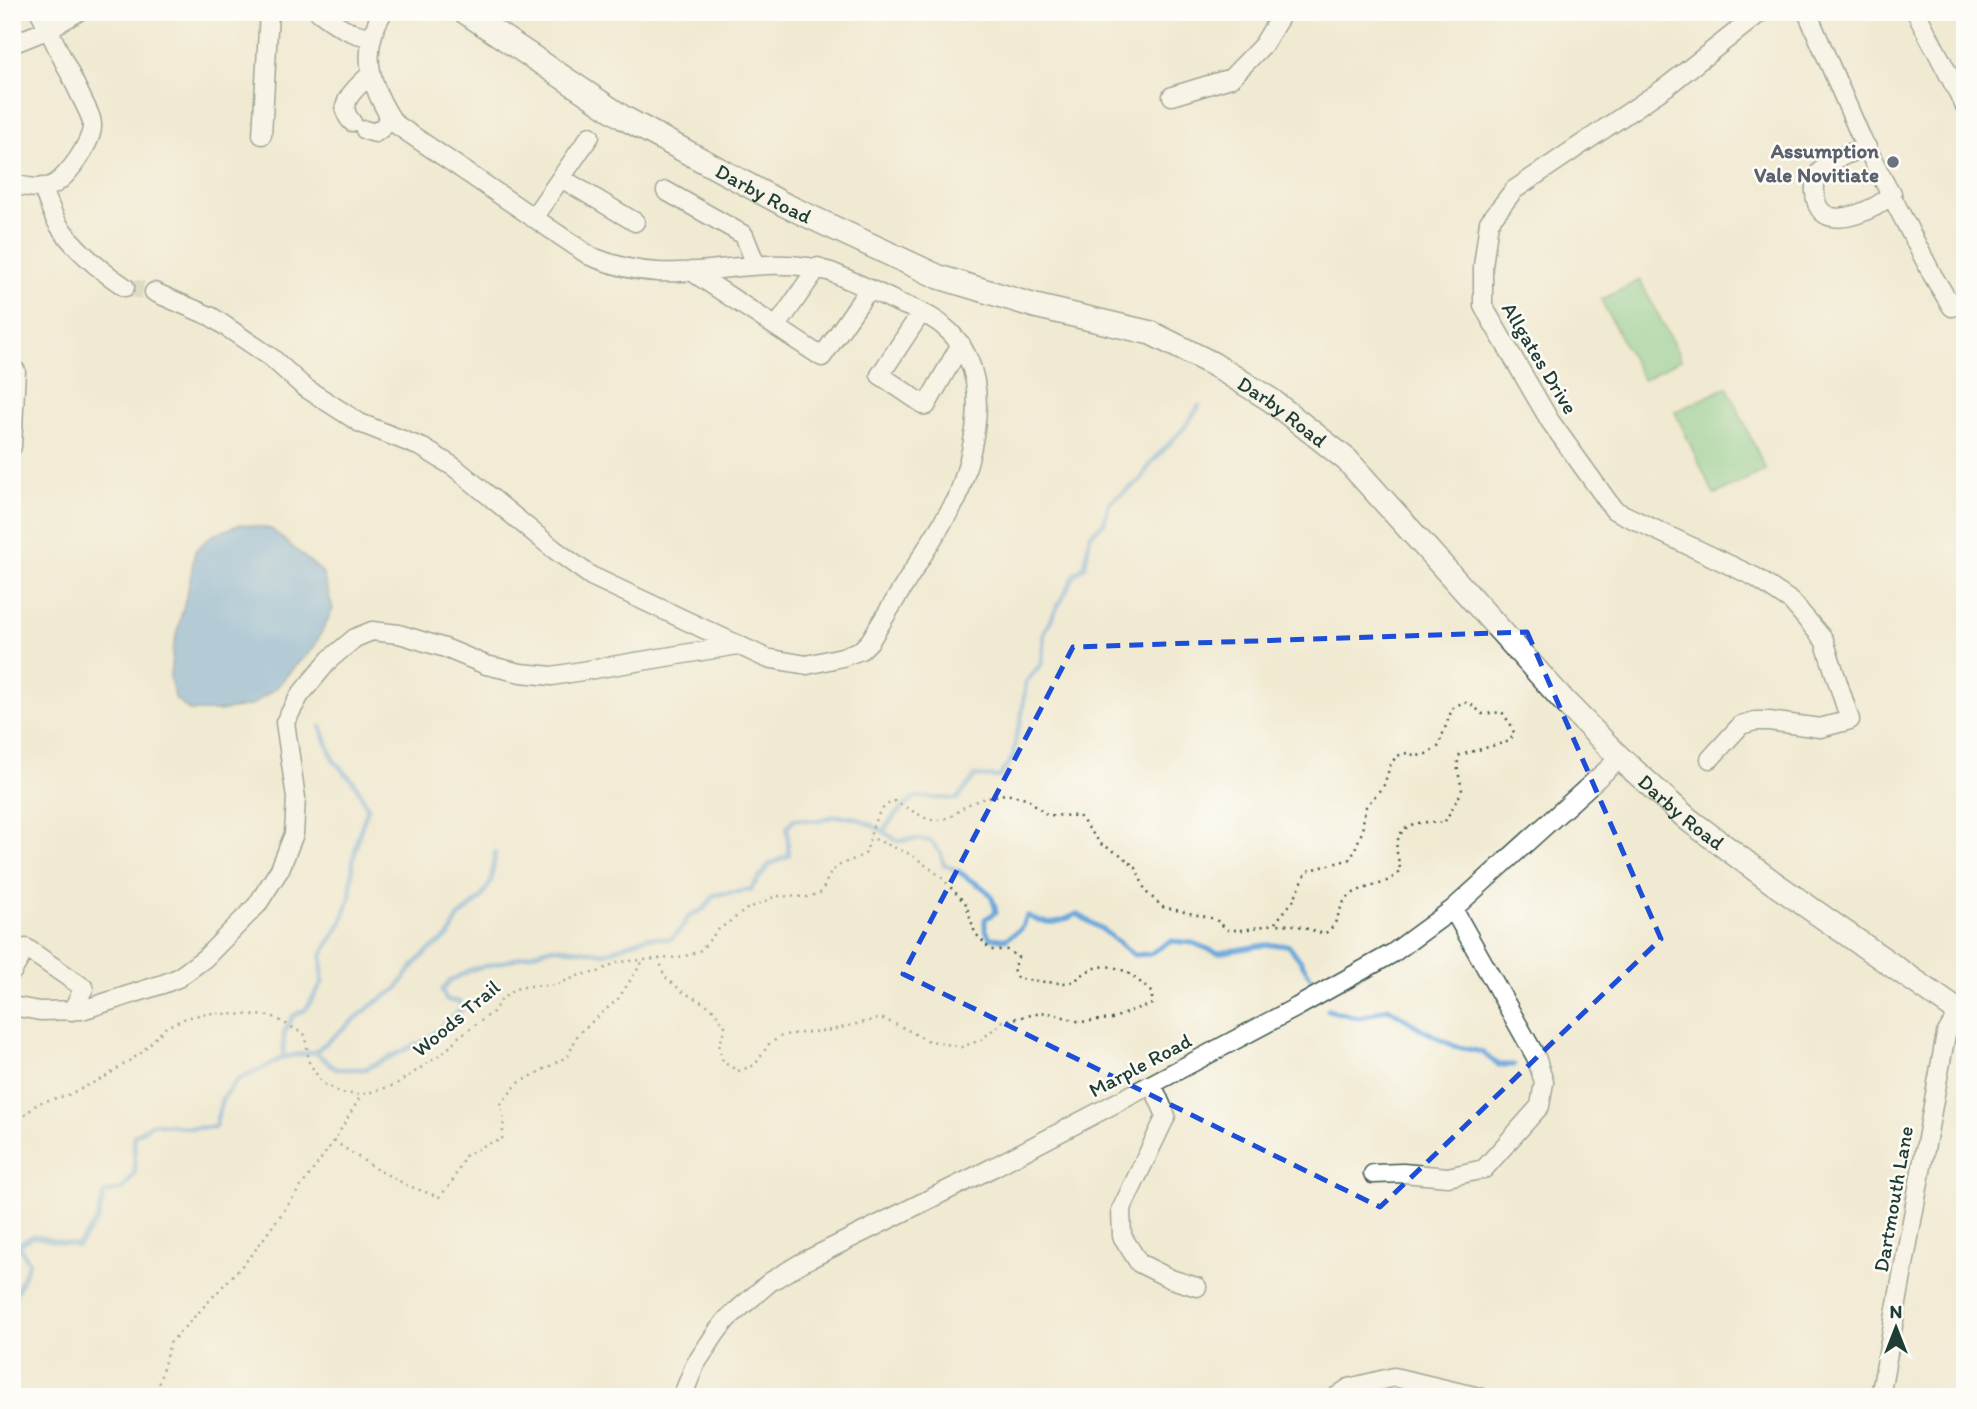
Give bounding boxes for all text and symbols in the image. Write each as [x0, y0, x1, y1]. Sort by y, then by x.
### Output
place label: Assumption Vale Novitiate [1754, 138, 1879, 187]
marker: Assumption Vale Novitiate [1885, 154, 1901, 170]
street label: Darby Road [712, 158, 816, 229]
street label: Allgates Drive [1497, 297, 1583, 419]
street label: Darby Road [1233, 370, 1333, 452]
street label: Darby Road [1634, 768, 1730, 855]
street label: Woods Trail [407, 974, 505, 1062]
street label: Marple Road [1084, 1027, 1196, 1102]
street label: Dartmouth Lane [1868, 1124, 1918, 1274]
north arrow [1862, 1294, 1932, 1364]
text: N [1890, 1300, 1902, 1323]

